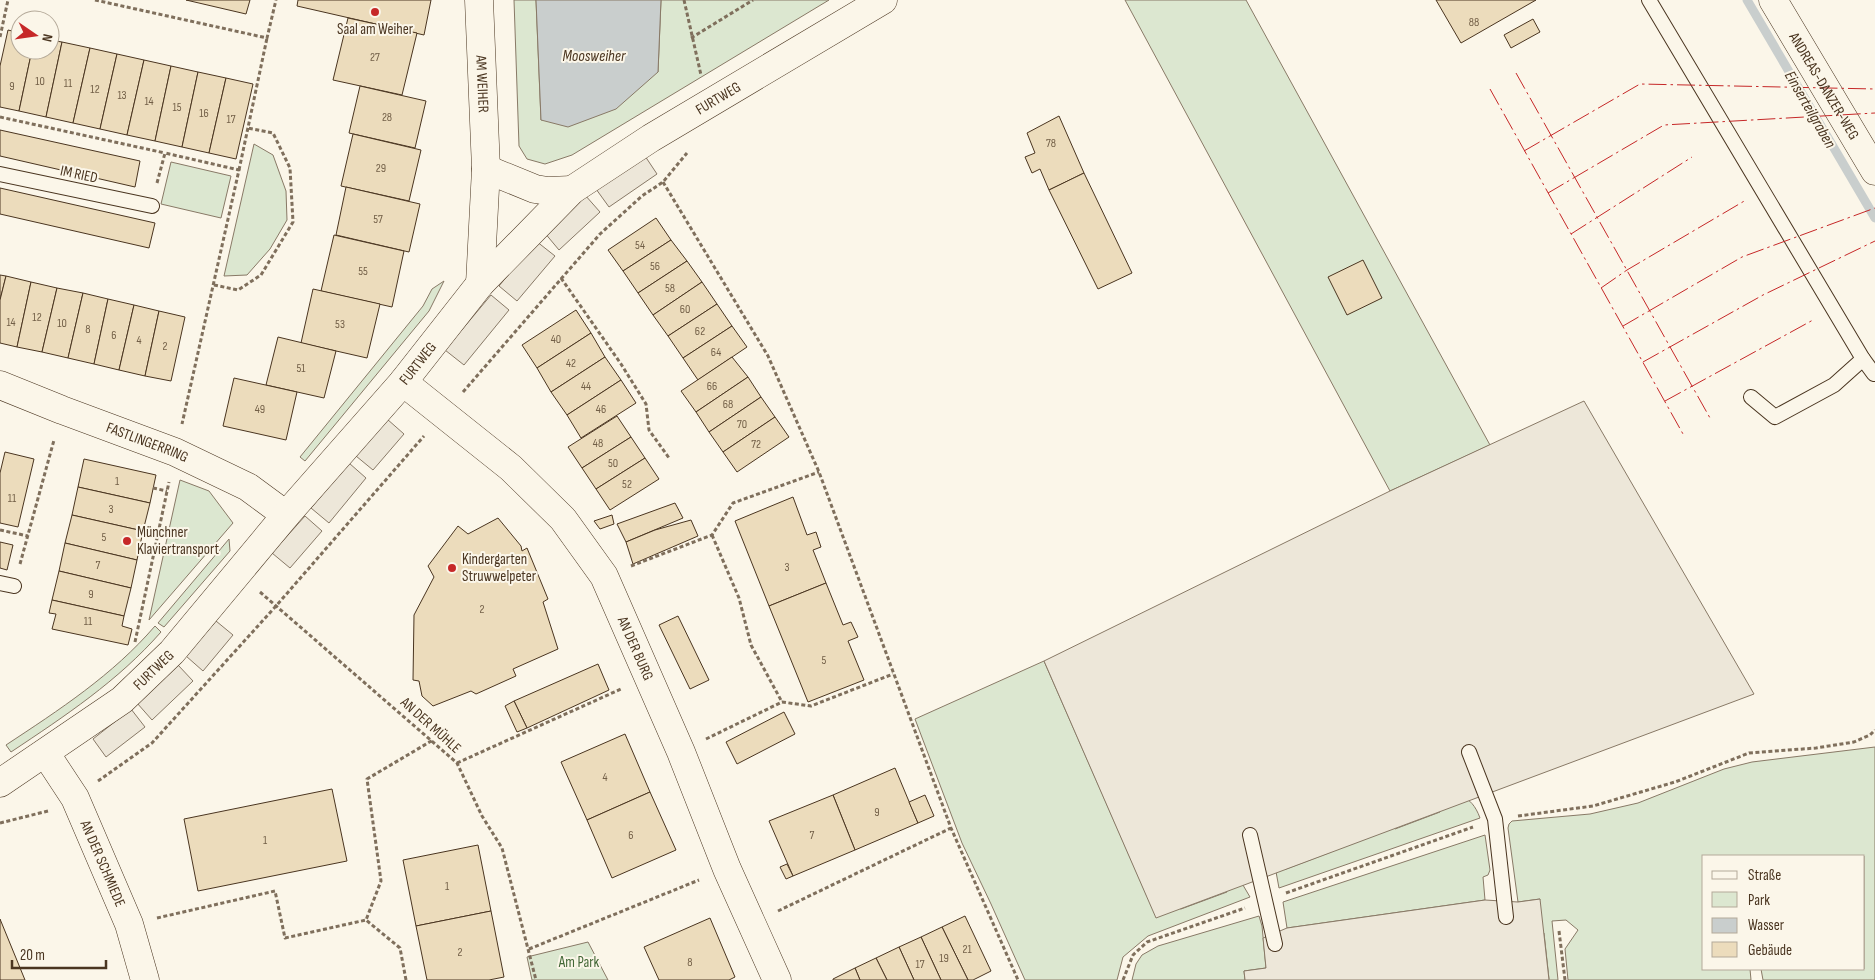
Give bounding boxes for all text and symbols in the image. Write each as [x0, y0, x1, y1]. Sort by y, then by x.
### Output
marker: Saal am Weiher [369, 6, 381, 18]
north arrow [10, 10, 60, 60]
house number: 88 [1469, 15, 1479, 30]
place label: Saal am Weiher [337, 20, 414, 39]
street label: ANDREAS-DANZER-WEG [1784, 28, 1863, 143]
text: N [38, 32, 56, 43]
water label: Moosweiher [562, 47, 626, 66]
house number: 27 [370, 50, 380, 65]
street label: AM WEIHER [471, 54, 493, 113]
water label: Einserteilgraben [1780, 68, 1840, 152]
house number: 10 [35, 74, 45, 89]
house number: 11 [64, 76, 73, 91]
street label: FURTWEG [692, 78, 744, 119]
house number: 9 [9, 79, 15, 94]
house number: 12 [90, 82, 100, 97]
house number: 13 [117, 88, 127, 103]
house number: 14 [144, 94, 154, 109]
house number: 15 [172, 100, 182, 115]
house number: 16 [199, 106, 209, 121]
house number: 28 [382, 110, 392, 125]
house number: 17 [227, 112, 236, 127]
house number: 78 [1046, 136, 1056, 151]
street label: IM RIED [58, 161, 99, 188]
house number: 29 [376, 161, 386, 176]
house number: 57 [373, 212, 383, 227]
house number: 54 [635, 238, 645, 253]
house number: 56 [650, 259, 660, 274]
house number: 55 [358, 264, 368, 279]
house number: 58 [665, 281, 675, 296]
house number: 60 [680, 302, 690, 317]
house number: 12 [32, 310, 42, 325]
house number: 14 [6, 315, 16, 330]
house number: 10 [57, 316, 67, 331]
house number: 53 [335, 317, 345, 332]
house number: 8 [85, 322, 91, 337]
house number: 62 [695, 324, 705, 339]
house number: 6 [111, 328, 117, 343]
house number: 40 [551, 332, 561, 347]
house number: 4 [136, 333, 142, 348]
street label: FURTWEG [395, 338, 441, 389]
house number: 2 [163, 339, 168, 354]
house number: 64 [711, 345, 721, 360]
house number: 42 [566, 356, 576, 371]
house number: 51 [296, 361, 306, 376]
house number: 44 [581, 379, 591, 394]
house number: 66 [707, 379, 717, 394]
house number: 68 [723, 397, 733, 412]
house number: 49 [255, 402, 265, 417]
house number: 46 [596, 402, 606, 417]
house number: 70 [737, 417, 747, 432]
street label: FASTLINGERRING [103, 418, 191, 467]
house number: 48 [593, 436, 603, 451]
house number: 72 [751, 437, 761, 452]
house number: 50 [608, 456, 618, 471]
house number: 1 [115, 474, 120, 489]
house number: 52 [622, 477, 632, 492]
house number: 11 [8, 491, 17, 506]
house number: 3 [108, 502, 114, 517]
place label: Münchner Klaviertransport [137, 523, 220, 559]
house number: 5 [102, 530, 107, 545]
marker: Münchner Klaviertransport [121, 535, 133, 547]
place label: Kindergarten Struwwelpeter [462, 550, 537, 586]
house number: 7 [96, 558, 101, 573]
house number: 3 [784, 560, 790, 575]
marker: Kindergarten Struwwelpeter [446, 562, 458, 574]
house number: 9 [88, 587, 94, 602]
house number: 2 [480, 602, 485, 617]
street label: AN DER BURG [612, 613, 657, 683]
house number: 11 [84, 614, 93, 629]
street label: FURTWEG [129, 646, 178, 694]
house number: 5 [822, 653, 827, 668]
street label: AN DER MÜHLE [396, 693, 465, 758]
house number: 4 [602, 770, 608, 785]
house number: 9 [874, 805, 880, 820]
street label: AN DER SCHMIEDE [75, 817, 130, 910]
house number: 6 [628, 828, 634, 843]
house number: 7 [810, 828, 815, 843]
house number: 1 [263, 833, 268, 848]
legend [1702, 855, 1865, 970]
text: Straße [1748, 866, 1781, 885]
house number: 1 [445, 879, 450, 894]
text: Park [1748, 891, 1770, 910]
text: Wasser [1748, 916, 1785, 935]
scale bar [12, 938, 106, 970]
text: Gebäude [1748, 941, 1792, 960]
house number: 21 [962, 942, 972, 957]
house number: 2 [458, 945, 463, 960]
text: 20 m [20, 946, 45, 965]
house number: 19 [939, 951, 949, 966]
park label: Am Park [558, 953, 600, 972]
house number: 8 [687, 955, 693, 970]
house number: 17 [916, 957, 925, 972]

